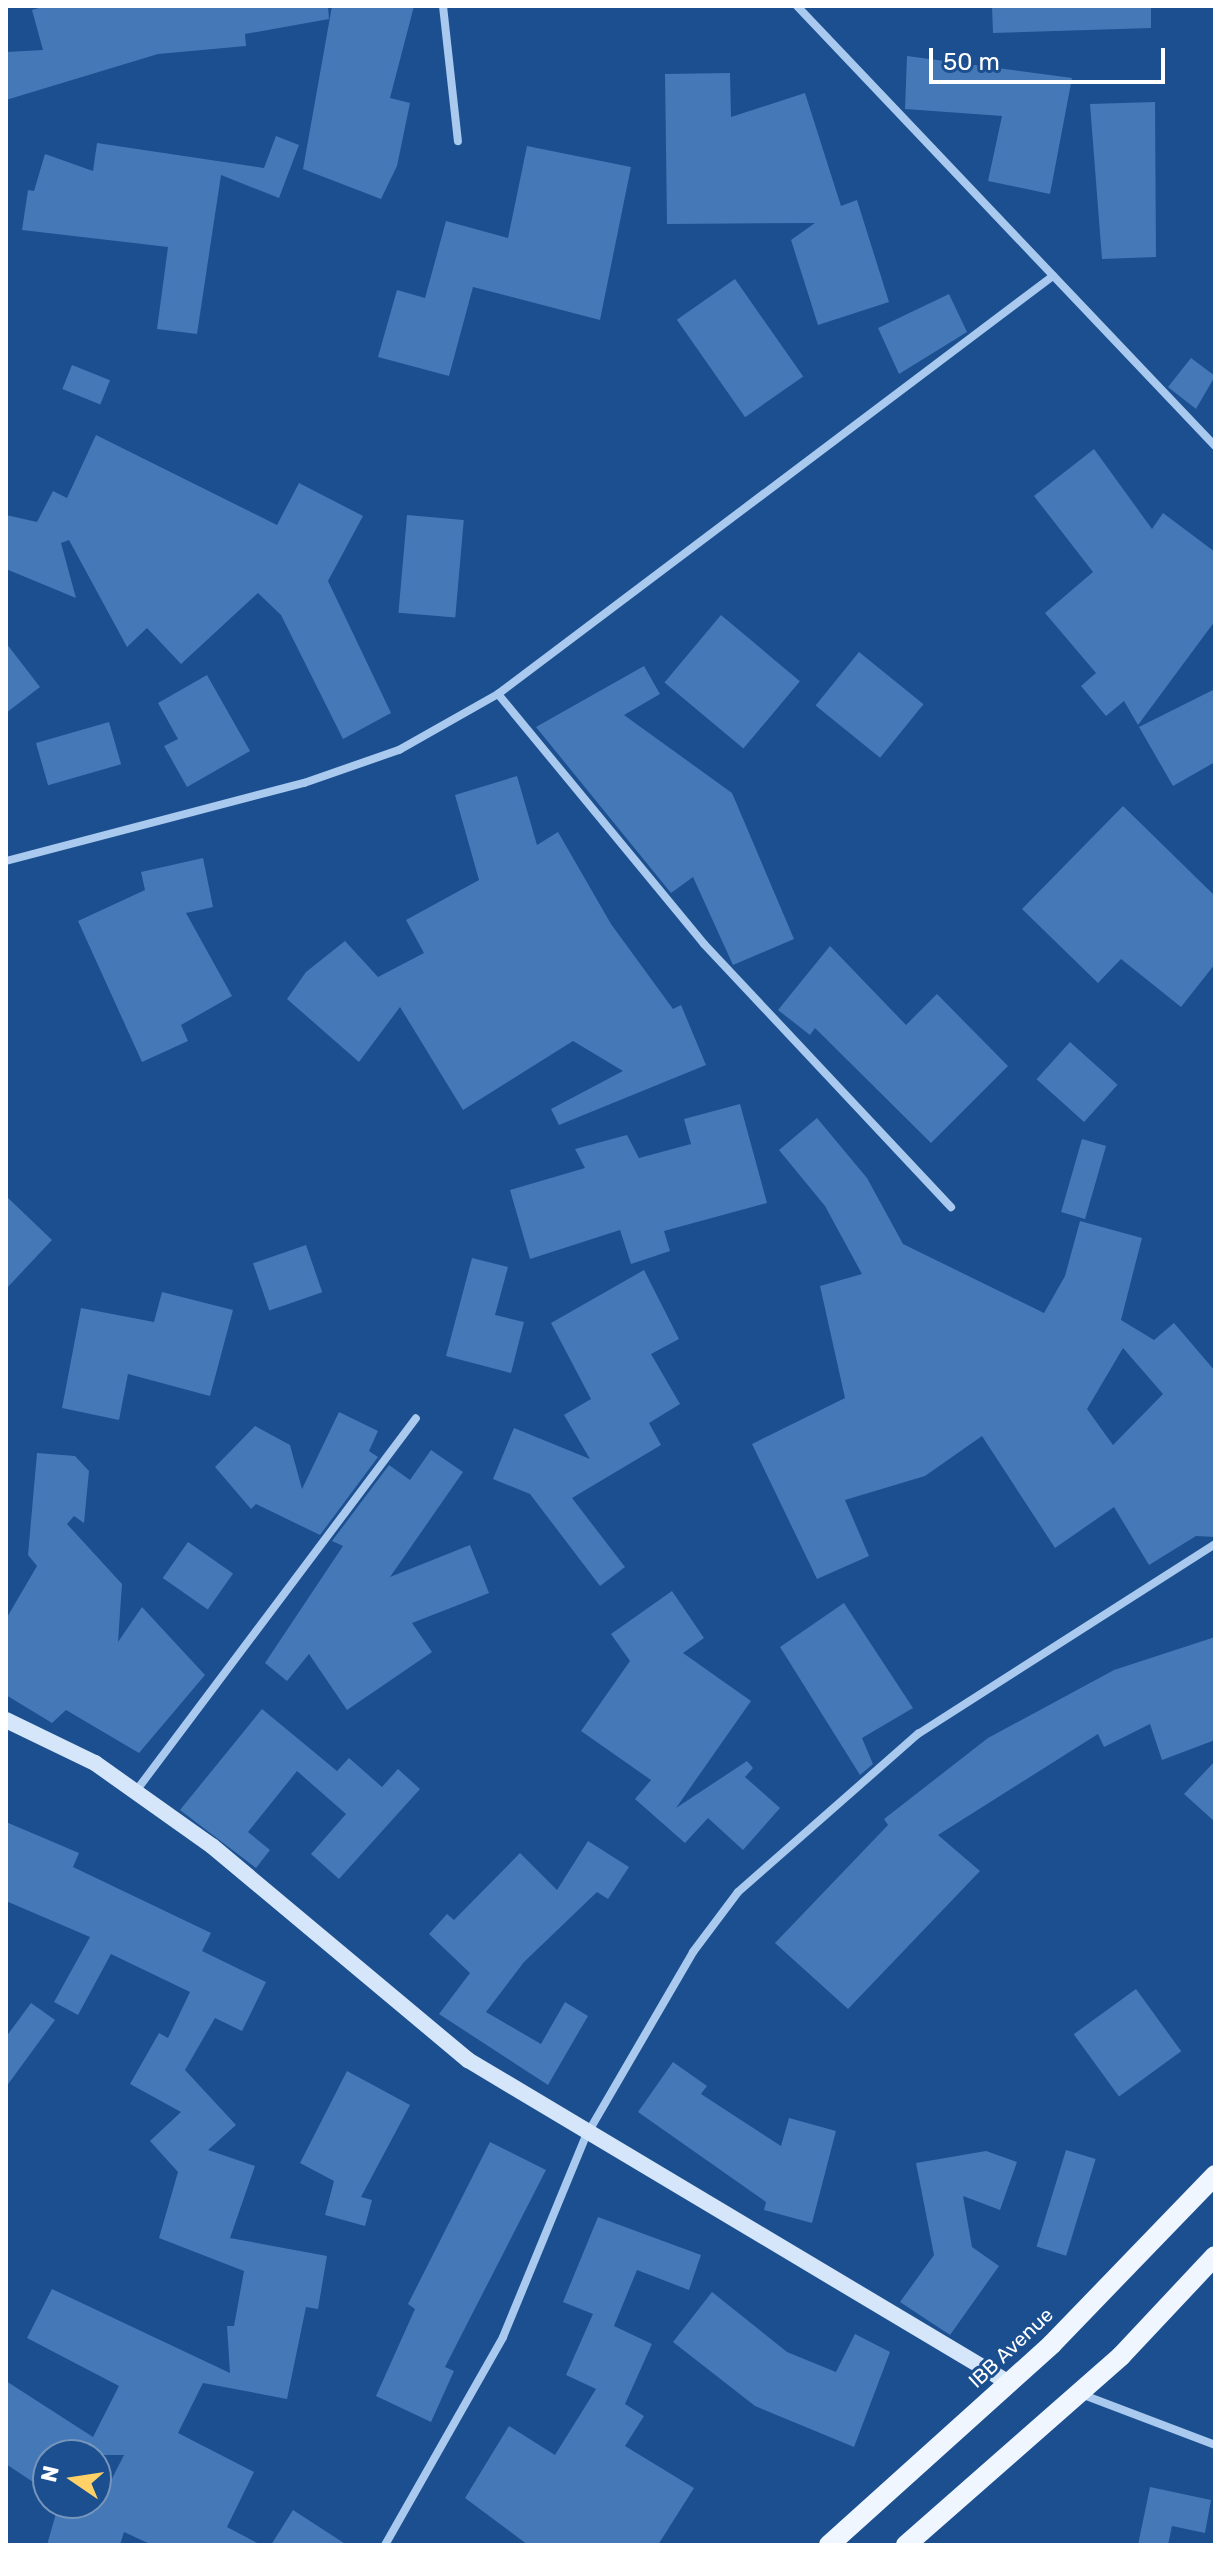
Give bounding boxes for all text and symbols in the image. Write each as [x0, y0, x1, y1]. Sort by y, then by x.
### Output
scale bar [933, 32, 1169, 82]
text: 50 m [943, 48, 1000, 76]
street label: IBB Avenue [964, 2303, 1058, 2393]
north arrow [32, 2439, 112, 2519]
text: N [35, 2463, 65, 2485]

